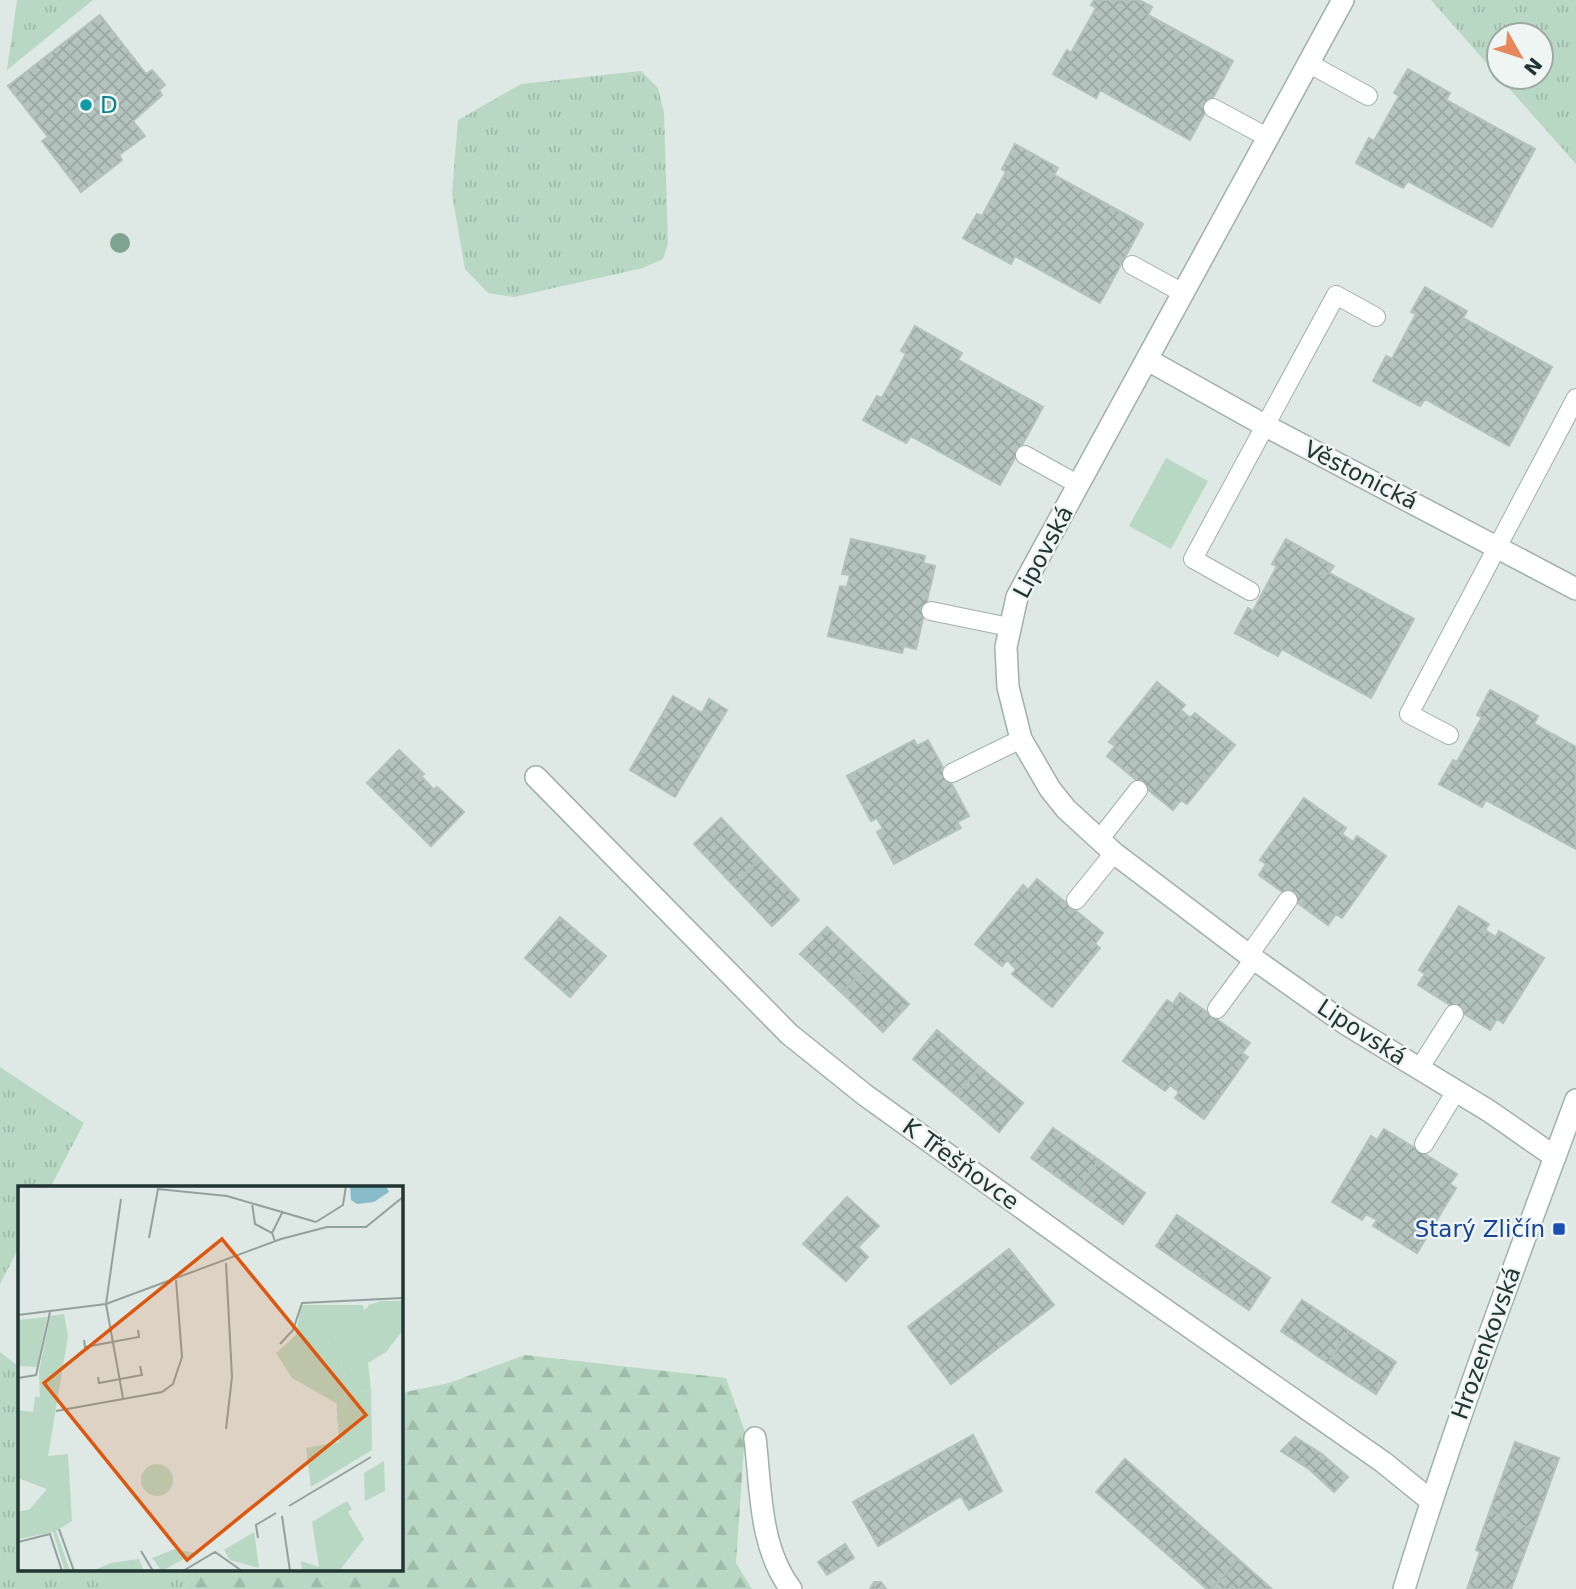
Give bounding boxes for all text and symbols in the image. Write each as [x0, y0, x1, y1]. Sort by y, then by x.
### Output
north arrow [1485, 21, 1555, 91]
text: N [1520, 54, 1547, 80]
place label: D [100, 92, 118, 118]
marker: D [78, 97, 94, 113]
street label: Věstonická [1300, 435, 1422, 515]
street label: Lipovská [1008, 502, 1078, 602]
street label: Lipovská [1313, 994, 1411, 1070]
street label: K Třešňovce [898, 1113, 1024, 1215]
inset map [18, 1186, 402, 1572]
place label: Starý Zličín [1415, 1216, 1545, 1242]
marker: Starý Zličín [1551, 1221, 1567, 1237]
street label: Hrozenkovská [1446, 1263, 1526, 1423]

